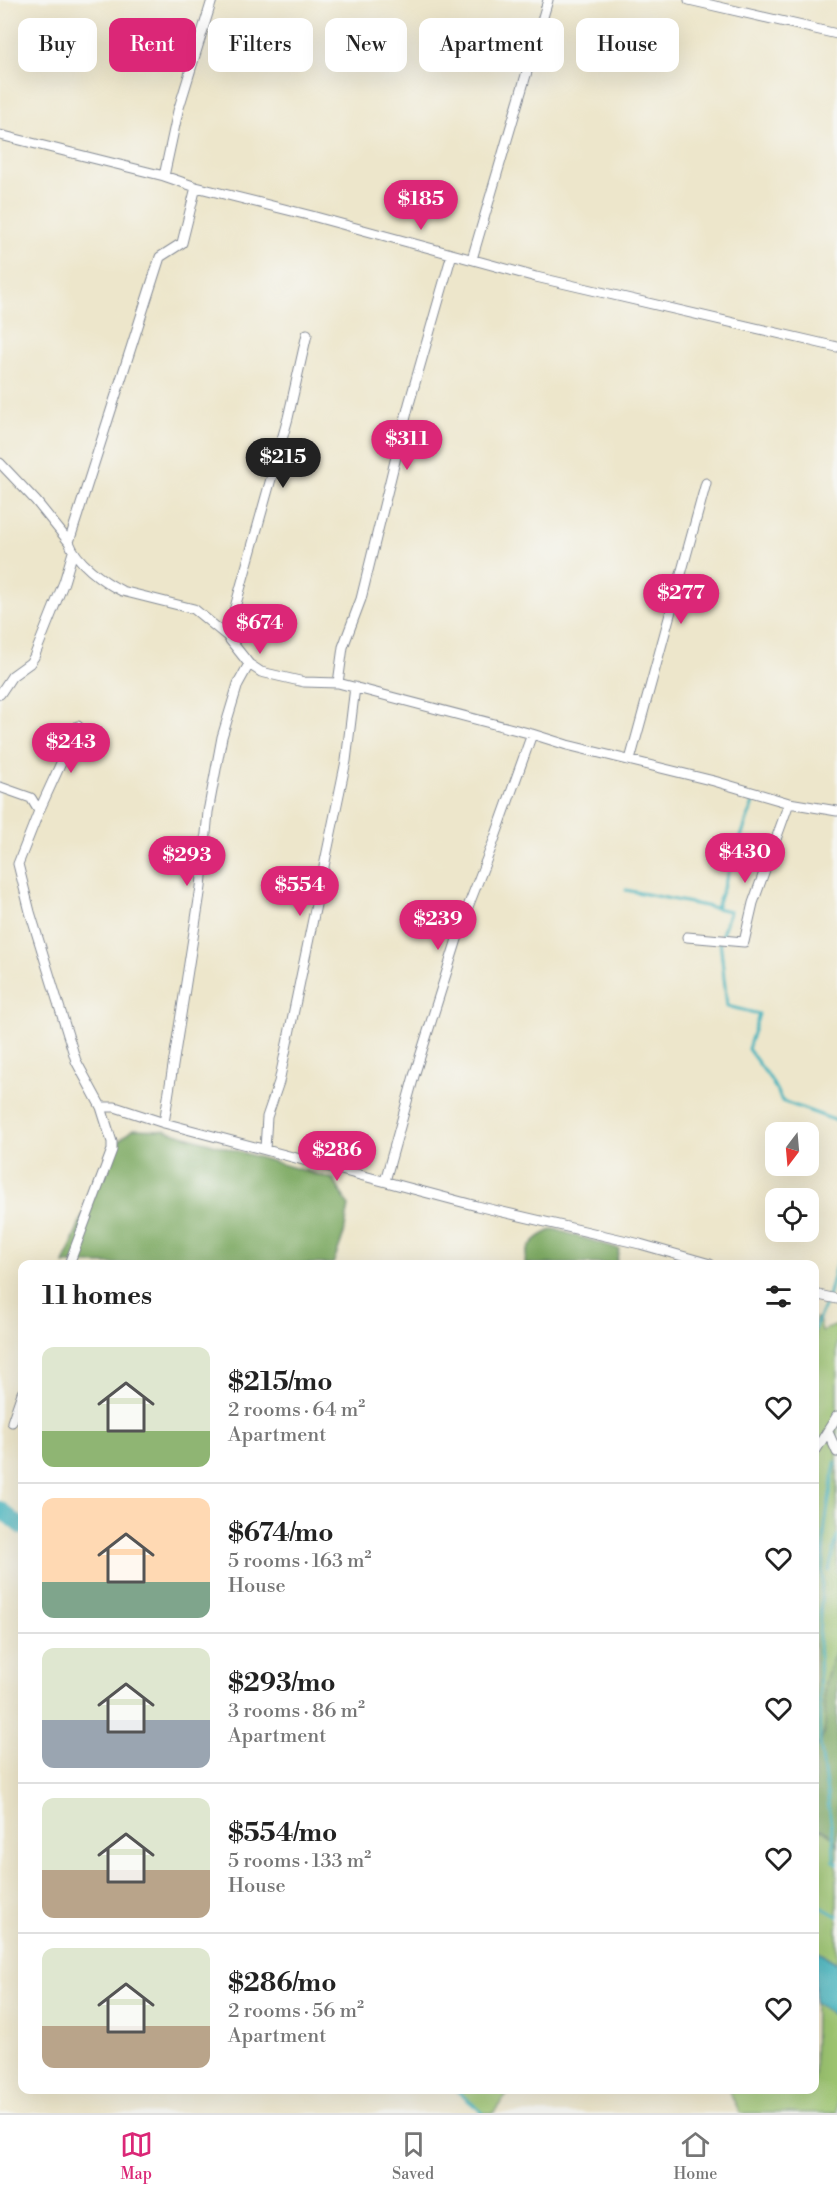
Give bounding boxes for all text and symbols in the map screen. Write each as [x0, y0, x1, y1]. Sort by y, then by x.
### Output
chip: Buy [18, 18, 97, 72]
chip: Rent [109, 18, 196, 72]
chip: Filters [208, 18, 313, 72]
chip: New [325, 18, 407, 72]
chip: Apartment [419, 18, 564, 72]
chip: House [576, 18, 679, 72]
pin: $185 [385, 180, 457, 231]
text: $185 [398, 187, 444, 212]
pin: $311 [371, 420, 443, 471]
text: $311 [385, 427, 429, 452]
pin: $215 [247, 438, 319, 489]
text: $215 [260, 445, 306, 470]
pin: $277 [645, 574, 717, 625]
text: $277 [657, 581, 705, 606]
pin: $674 [224, 604, 296, 655]
text: $674 [236, 611, 284, 636]
pin: $243 [35, 723, 107, 774]
text: $243 [46, 730, 96, 755]
pin: $430 [709, 833, 781, 884]
pin: $293 [151, 836, 223, 887]
text: $430 [719, 840, 771, 865]
text: $293 [162, 843, 212, 868]
pin: $554 [264, 866, 336, 917]
text: $554 [275, 873, 325, 898]
pin: $239 [402, 900, 474, 951]
text: $239 [413, 907, 463, 932]
north arrow [765, 1122, 819, 1176]
map controls [765, 1122, 819, 1242]
pin: $286 [301, 1131, 373, 1182]
text: $286 [312, 1138, 362, 1163]
button: locate [765, 1188, 819, 1242]
text: 11 homes [42, 1280, 152, 1312]
icon: filters [762, 1280, 795, 1313]
text: $215/mo [228, 1366, 333, 1398]
icon: home [90, 1371, 162, 1443]
icon: heart [762, 1391, 795, 1424]
text: 2 rooms · 64 m² [228, 1398, 365, 1423]
text: Apartment [228, 1423, 326, 1448]
text: $674/mo [228, 1517, 334, 1549]
icon: home [90, 1522, 162, 1594]
icon: heart [762, 1542, 795, 1575]
text: 5 rooms · 163 m² [228, 1549, 372, 1574]
text: House [228, 1574, 286, 1599]
text: $293/mo [228, 1667, 336, 1699]
icon: home [90, 1672, 162, 1744]
icon: heart [762, 1692, 795, 1725]
text: 3 rooms · 86 m² [228, 1699, 365, 1724]
text: Apartment [228, 1724, 326, 1749]
text: $554/mo [228, 1817, 337, 1849]
icon: home [90, 1822, 162, 1894]
icon: heart [762, 1842, 795, 1875]
text: 5 rooms · 133 m² [228, 1849, 371, 1874]
text: House [228, 1874, 286, 1899]
text: $286/mo [228, 1967, 337, 1999]
icon: home [90, 1972, 162, 2044]
icon: heart [762, 1992, 795, 2025]
text: 2 rooms · 56 m² [228, 1999, 364, 2024]
text: Apartment [228, 2024, 326, 2049]
tab: Map [120, 2128, 153, 2184]
tab: Saved [392, 2128, 434, 2184]
tab: Home [673, 2128, 717, 2184]

